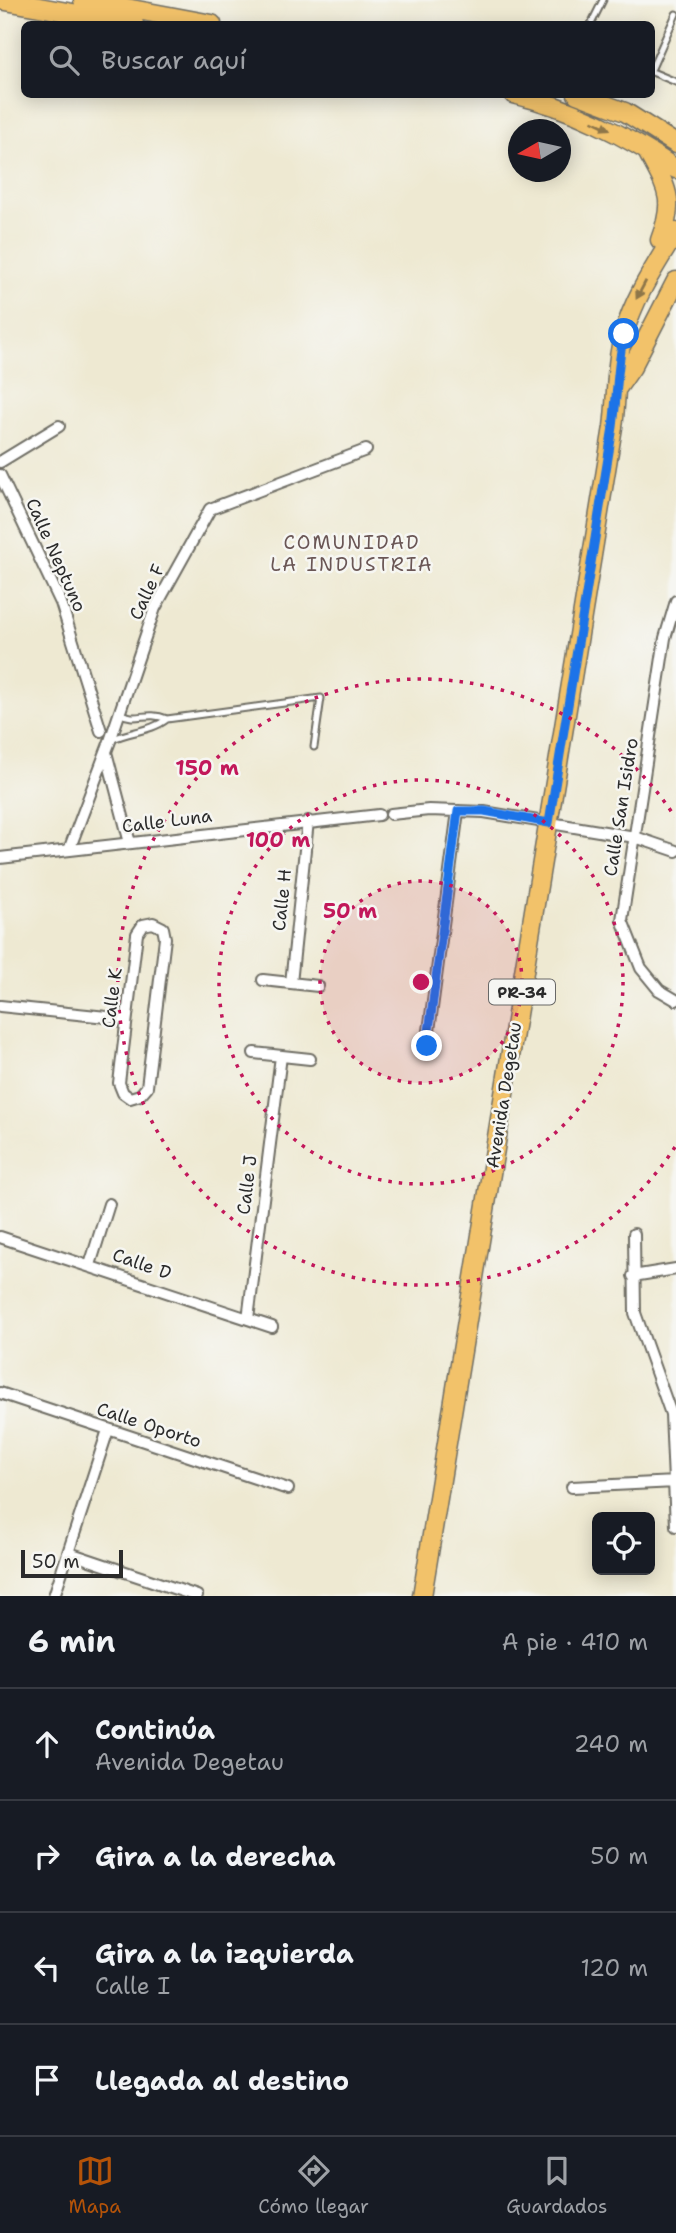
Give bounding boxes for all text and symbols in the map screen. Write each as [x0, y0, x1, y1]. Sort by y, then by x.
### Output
search box [21, 21, 655, 98]
icon: search [45, 41, 83, 79]
text: Buscar aquí [101, 42, 247, 77]
north arrow [508, 119, 571, 182]
one-way arrow [591, 119, 611, 130]
one-way arrow [636, 281, 648, 301]
route start [608, 318, 639, 349]
street label: Calle Neptuno [20, 494, 92, 616]
district label: COMUNIDAD LA INDUSTRIA [270, 530, 434, 577]
street label: Calle F [124, 560, 170, 624]
street label: Calle San Isidro [598, 736, 644, 878]
text: 150 m [175, 754, 239, 782]
street label: Calle Luna [121, 804, 213, 838]
text: 100 m [246, 826, 310, 854]
street label: Calle H [267, 868, 297, 932]
text: 50 m [323, 897, 377, 925]
street label: Calle K [96, 966, 128, 1030]
centre of rings [409, 970, 433, 994]
road number: PR-34 [489, 980, 555, 1004]
street label: Avenida Degetau [481, 1020, 527, 1170]
route end [411, 1030, 442, 1061]
street label: Calle J [231, 1154, 263, 1216]
street label: Calle D [109, 1243, 175, 1285]
street label: Calle Oporto [94, 1397, 204, 1453]
map controls [592, 1512, 655, 1575]
button: locate [592, 1512, 655, 1575]
scale bar [21, 1547, 122, 1579]
text: 50 m [32, 1549, 80, 1574]
text: 6 min [28, 1621, 115, 1662]
text: A pie · 410 m [502, 1627, 648, 1657]
text: Continúa [95, 1712, 215, 1747]
icon: ahead [28, 1725, 66, 1763]
text: 240 m [574, 1729, 648, 1759]
text: Avenida Degetau [95, 1747, 284, 1777]
icon: right [28, 1837, 66, 1875]
text: Gira a la derecha [95, 1839, 336, 1874]
text: 50 m [590, 1841, 648, 1871]
text: Gira a la izquierda [95, 1936, 354, 1971]
icon: left [28, 1949, 66, 1987]
text: 120 m [580, 1953, 648, 1983]
text: Calle I [95, 1971, 170, 2001]
icon: arrive [28, 2061, 66, 2099]
text: Llegada al destino [95, 2063, 349, 2098]
tab: Mapa [69, 2152, 121, 2219]
tab: Cómo llegar [258, 2152, 369, 2219]
tab: Guardados [506, 2152, 607, 2219]

